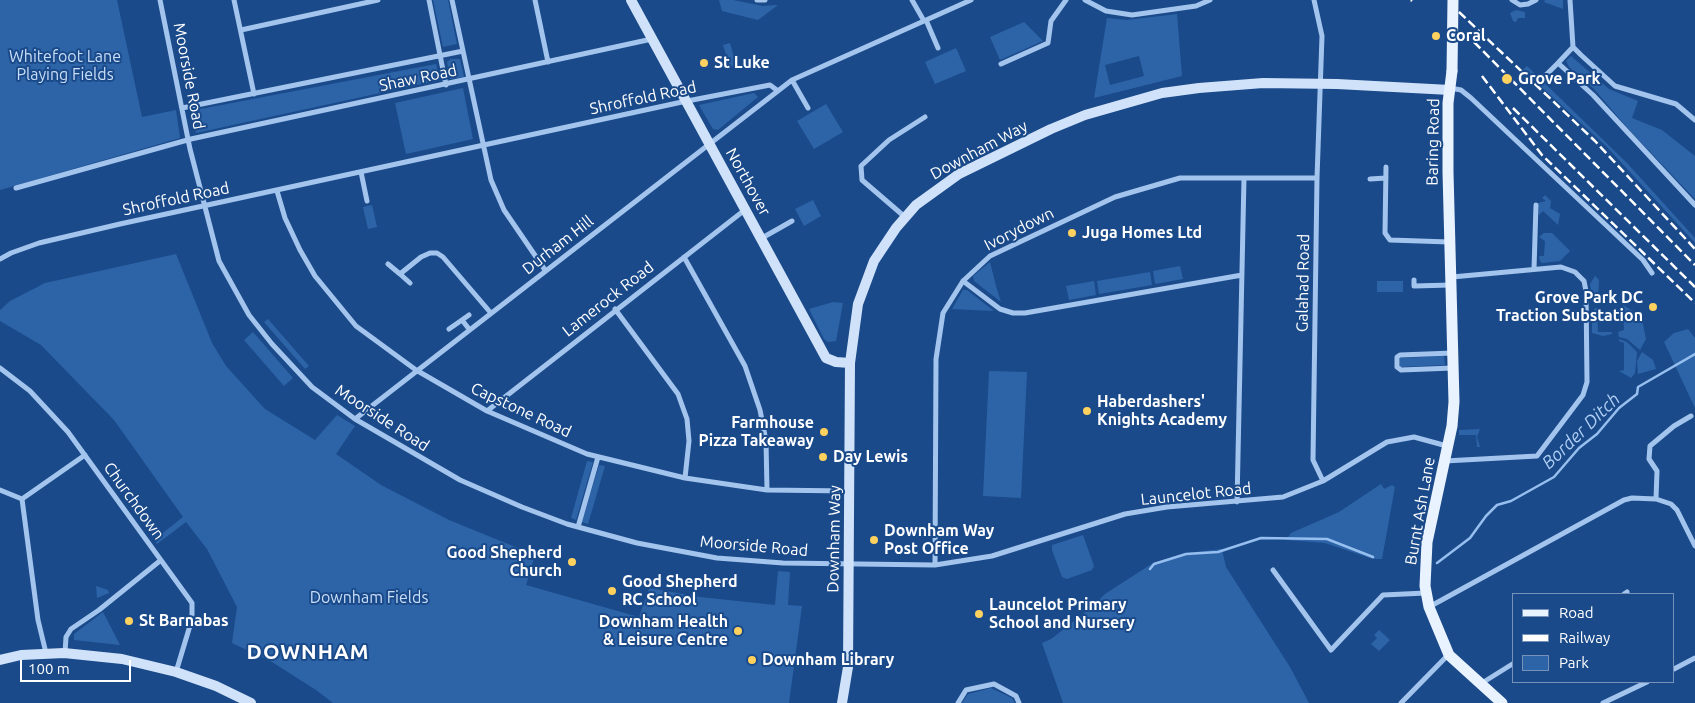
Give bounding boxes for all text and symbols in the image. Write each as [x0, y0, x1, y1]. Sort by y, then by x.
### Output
street label: Moorside Road [169, 21, 209, 131]
place label: Coral [1446, 26, 1486, 46]
marker: Coral [1430, 30, 1442, 42]
park label: Whitefoot Lane Playing Fields [9, 47, 121, 85]
place label: St Luke [714, 53, 770, 73]
marker: St Luke [698, 57, 710, 69]
street label: Shaw Road [378, 60, 458, 96]
place label: Grove Park [1518, 69, 1600, 89]
marker: Grove Park [1500, 72, 1514, 86]
street label: Shroffold Road [588, 77, 698, 119]
street label: Baring Road [1423, 98, 1443, 186]
street label: Downham Way [927, 116, 1031, 184]
street label: Northover [722, 145, 774, 219]
street label: Shroffold Road [121, 178, 231, 220]
street label: Ivorydown [981, 203, 1057, 255]
street label: Durham Hill [519, 211, 597, 279]
place label: Juga Homes Ltd [1082, 223, 1202, 243]
marker: Juga Homes Ltd [1066, 227, 1078, 239]
street label: Galahad Road [1293, 234, 1313, 332]
street label: Lamerock Road [559, 257, 657, 341]
place label: Grove Park DC Traction Substation [1496, 288, 1643, 326]
marker: Grove Park DC Traction Substation [1647, 301, 1659, 313]
street label: Capstone Road [468, 378, 574, 442]
street label: Moorside Road [331, 380, 433, 456]
water label: Border Ditch [1537, 388, 1625, 474]
place label: Haberdashers' Knights Academy [1097, 392, 1227, 430]
marker: Haberdashers' Knights Academy [1081, 405, 1093, 417]
place label: Farmhouse Pizza Takeaway [699, 413, 814, 451]
marker: Farmhouse Pizza Takeaway [818, 426, 830, 438]
place label: Day Lewis [833, 447, 908, 467]
marker: Day Lewis [817, 451, 829, 463]
street label: Burnt Ash Lane [1401, 456, 1439, 566]
street label: Churchdown [100, 459, 168, 543]
street label: Launcelot Road [1140, 479, 1252, 509]
street label: Downham Way [823, 485, 845, 593]
place label: Downham Way Post Office [884, 521, 994, 559]
street label: Moorside Road [699, 532, 809, 560]
marker: Downham Way Post Office [868, 534, 880, 546]
place label: Good Shepherd Church [446, 543, 562, 581]
marker: Good Shepherd Church [566, 556, 578, 568]
place label: Good Shepherd RC School [622, 572, 738, 610]
marker: Good Shepherd RC School [606, 585, 618, 597]
park label: Downham Fields [310, 588, 428, 608]
legend [1512, 593, 1675, 683]
place label: Launcelot Primary School and Nursery [989, 595, 1135, 633]
text: Road [1559, 604, 1594, 621]
marker: Launcelot Primary School and Nursery [973, 608, 985, 620]
place label: St Barnabas [139, 611, 229, 631]
place label: Downham Health & Leisure Centre [599, 612, 728, 650]
marker: St Barnabas [123, 615, 135, 627]
marker: Downham Health & Leisure Centre [732, 625, 744, 637]
text: Railway [1559, 629, 1610, 646]
district label: DOWNHAM [246, 639, 370, 665]
scale bar [22, 650, 134, 682]
place label: Downham Library [762, 650, 894, 670]
marker: Downham Library [746, 654, 758, 666]
text: Park [1559, 654, 1589, 671]
text: 100 m [28, 660, 70, 677]

